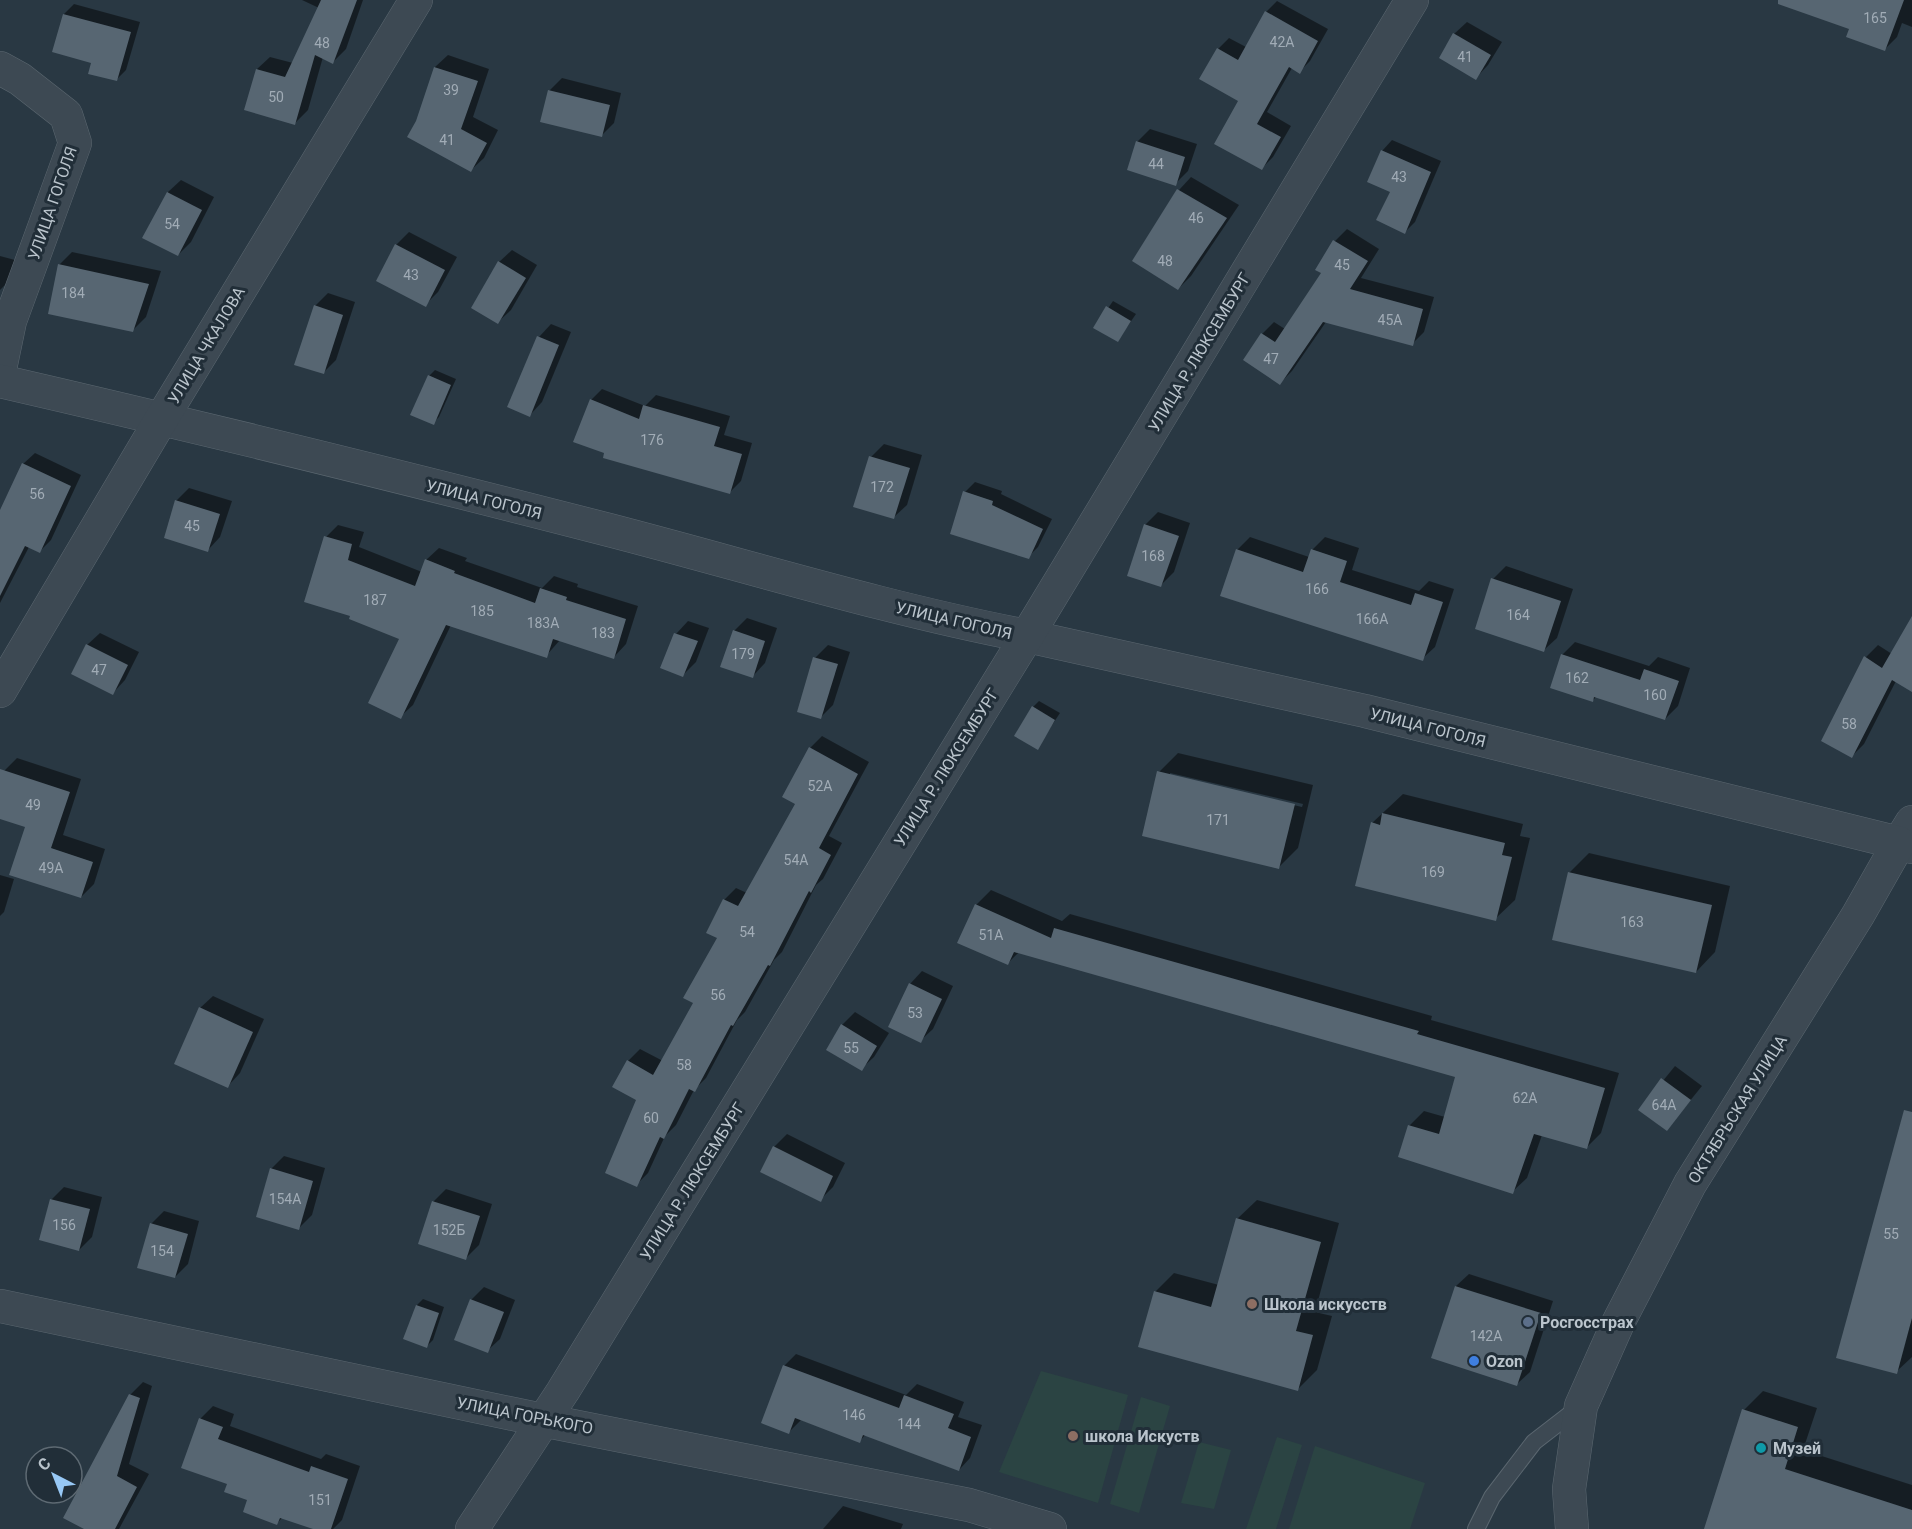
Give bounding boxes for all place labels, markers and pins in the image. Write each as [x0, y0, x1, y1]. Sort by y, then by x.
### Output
place label: Школа искусств [1264, 1295, 1387, 1314]
marker: Школа искусств [1245, 1297, 1259, 1311]
place label: Росгосстрах [1540, 1313, 1635, 1332]
marker: Росгосстрах [1521, 1315, 1535, 1329]
place label: Ozon [1486, 1352, 1523, 1371]
marker: Ozon [1467, 1354, 1481, 1368]
place label: школа Искуств [1085, 1427, 1199, 1446]
marker: школа Искуств [1066, 1429, 1080, 1443]
place label: Музей [1773, 1439, 1821, 1458]
marker: Музей [1754, 1441, 1768, 1455]

